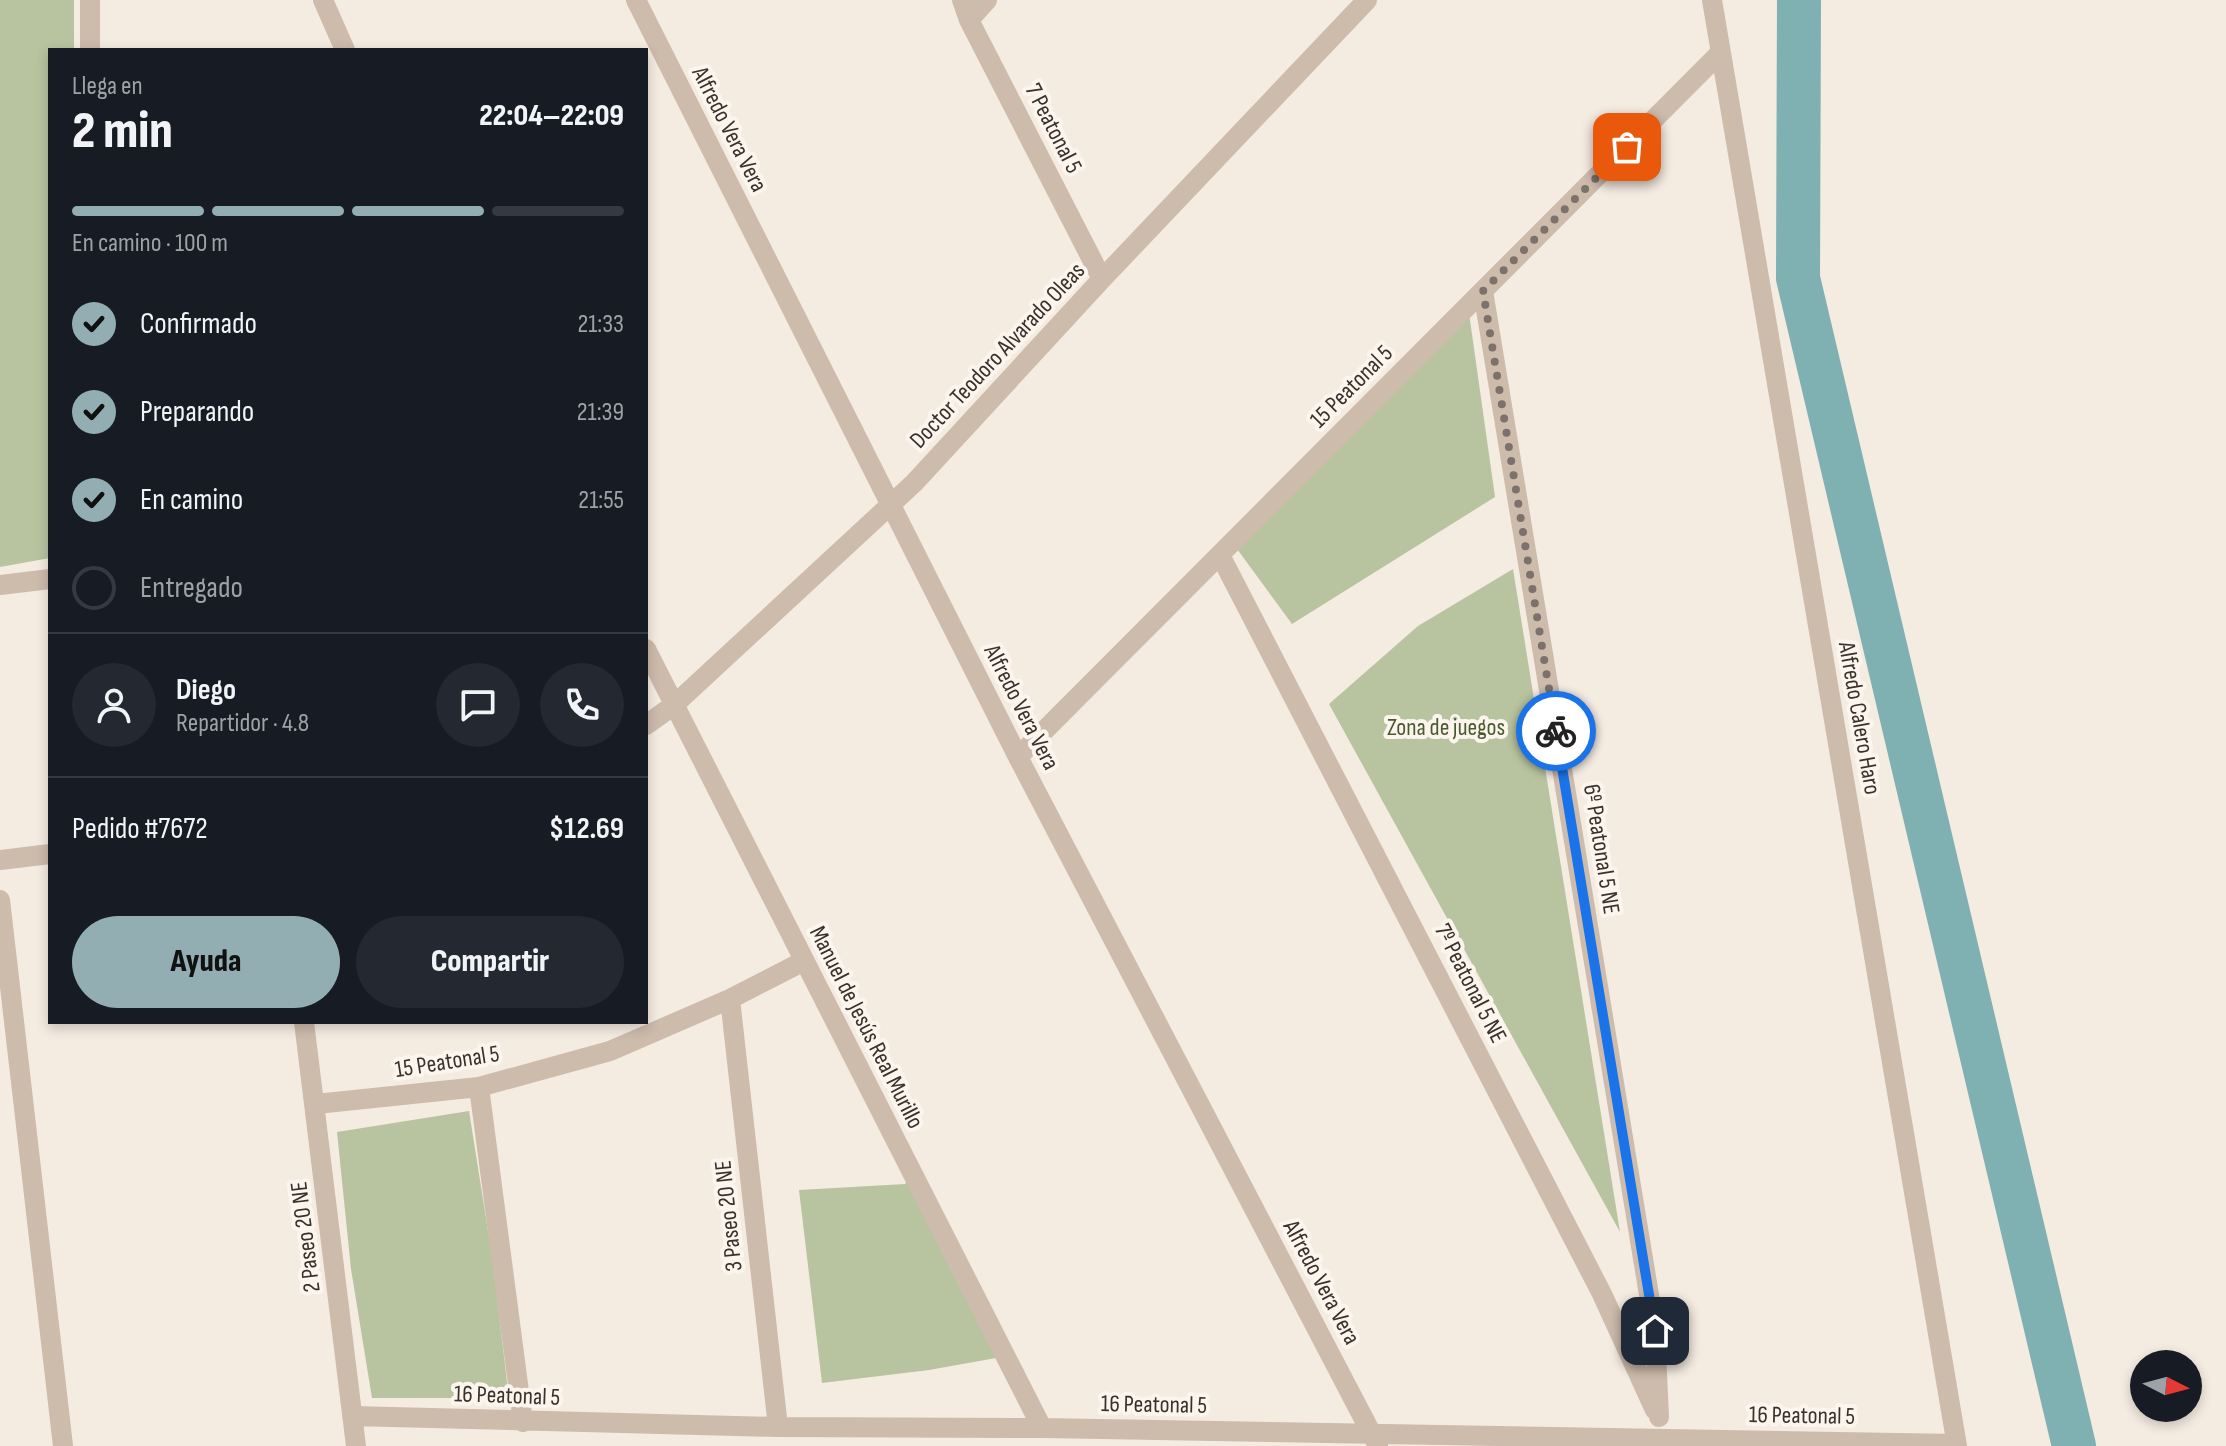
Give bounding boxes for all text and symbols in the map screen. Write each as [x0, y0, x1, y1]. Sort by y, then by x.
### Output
street label: Alfredo Vera Vera [685, 61, 773, 197]
text: Llega en [72, 71, 143, 102]
street label: 7 Peatonal 5 [1019, 78, 1088, 178]
text: 22:04–22:09 [479, 98, 624, 134]
text: 2 min [72, 100, 173, 163]
pin [1593, 113, 1661, 181]
icon: bag [1605, 125, 1649, 169]
text: En camino · 100 m [72, 228, 228, 259]
street label: Doctor Teodoro Alvarado Oleas [904, 256, 1091, 454]
icon: check [72, 302, 116, 346]
text: Confirmado [140, 306, 257, 342]
text: 21:33 [577, 309, 624, 340]
street label: 15 Peatonal 5 [1304, 339, 1399, 434]
icon: check [72, 390, 116, 434]
text: Preparando [140, 394, 254, 430]
text: 21:39 [577, 397, 624, 428]
icon: check [72, 478, 116, 522]
text: En camino [140, 482, 243, 518]
text: 21:55 [578, 485, 624, 516]
text: Entregado [140, 570, 243, 606]
street label: Alfredo Calero Haro [1832, 638, 1887, 797]
street label: Alfredo Vera Vera [977, 639, 1065, 775]
button: person [72, 663, 156, 747]
button: chat [436, 663, 520, 747]
button: phone [540, 663, 624, 747]
text: Diego [176, 672, 236, 708]
courier [1516, 691, 1596, 771]
text: Repartidor · 4.8 [176, 708, 309, 739]
icon: bike [1534, 709, 1578, 753]
park label: Zona de juegos [1387, 713, 1505, 742]
street label: 6º Peatonal 5 NE [1577, 782, 1626, 916]
text: Pedido #7672 [72, 811, 208, 847]
text: $12.69 [549, 811, 624, 847]
button: Ayuda [72, 916, 340, 1008]
button: Compartir [356, 916, 624, 1008]
street label: 7º Peatonal 5 NE [1428, 919, 1513, 1048]
street label: Manuel de Jesús Real Murillo [803, 921, 930, 1133]
street label: 15 Peatonal 5 [393, 1039, 501, 1084]
street label: 3 Paseo 20 NE [708, 1159, 749, 1273]
street label: 2 Paseo 20 NE [284, 1180, 327, 1294]
street label: Alfredo Vera Vera [1276, 1214, 1366, 1349]
pin [1621, 1297, 1689, 1365]
icon: home [1633, 1309, 1677, 1353]
north arrow [2130, 1350, 2202, 1422]
map controls [2130, 1350, 2202, 1422]
street label: 16 Peatonal 5 [453, 1379, 561, 1412]
street label: 16 Peatonal 5 [1101, 1389, 1207, 1420]
street label: 16 Peatonal 5 [1749, 1400, 1855, 1431]

